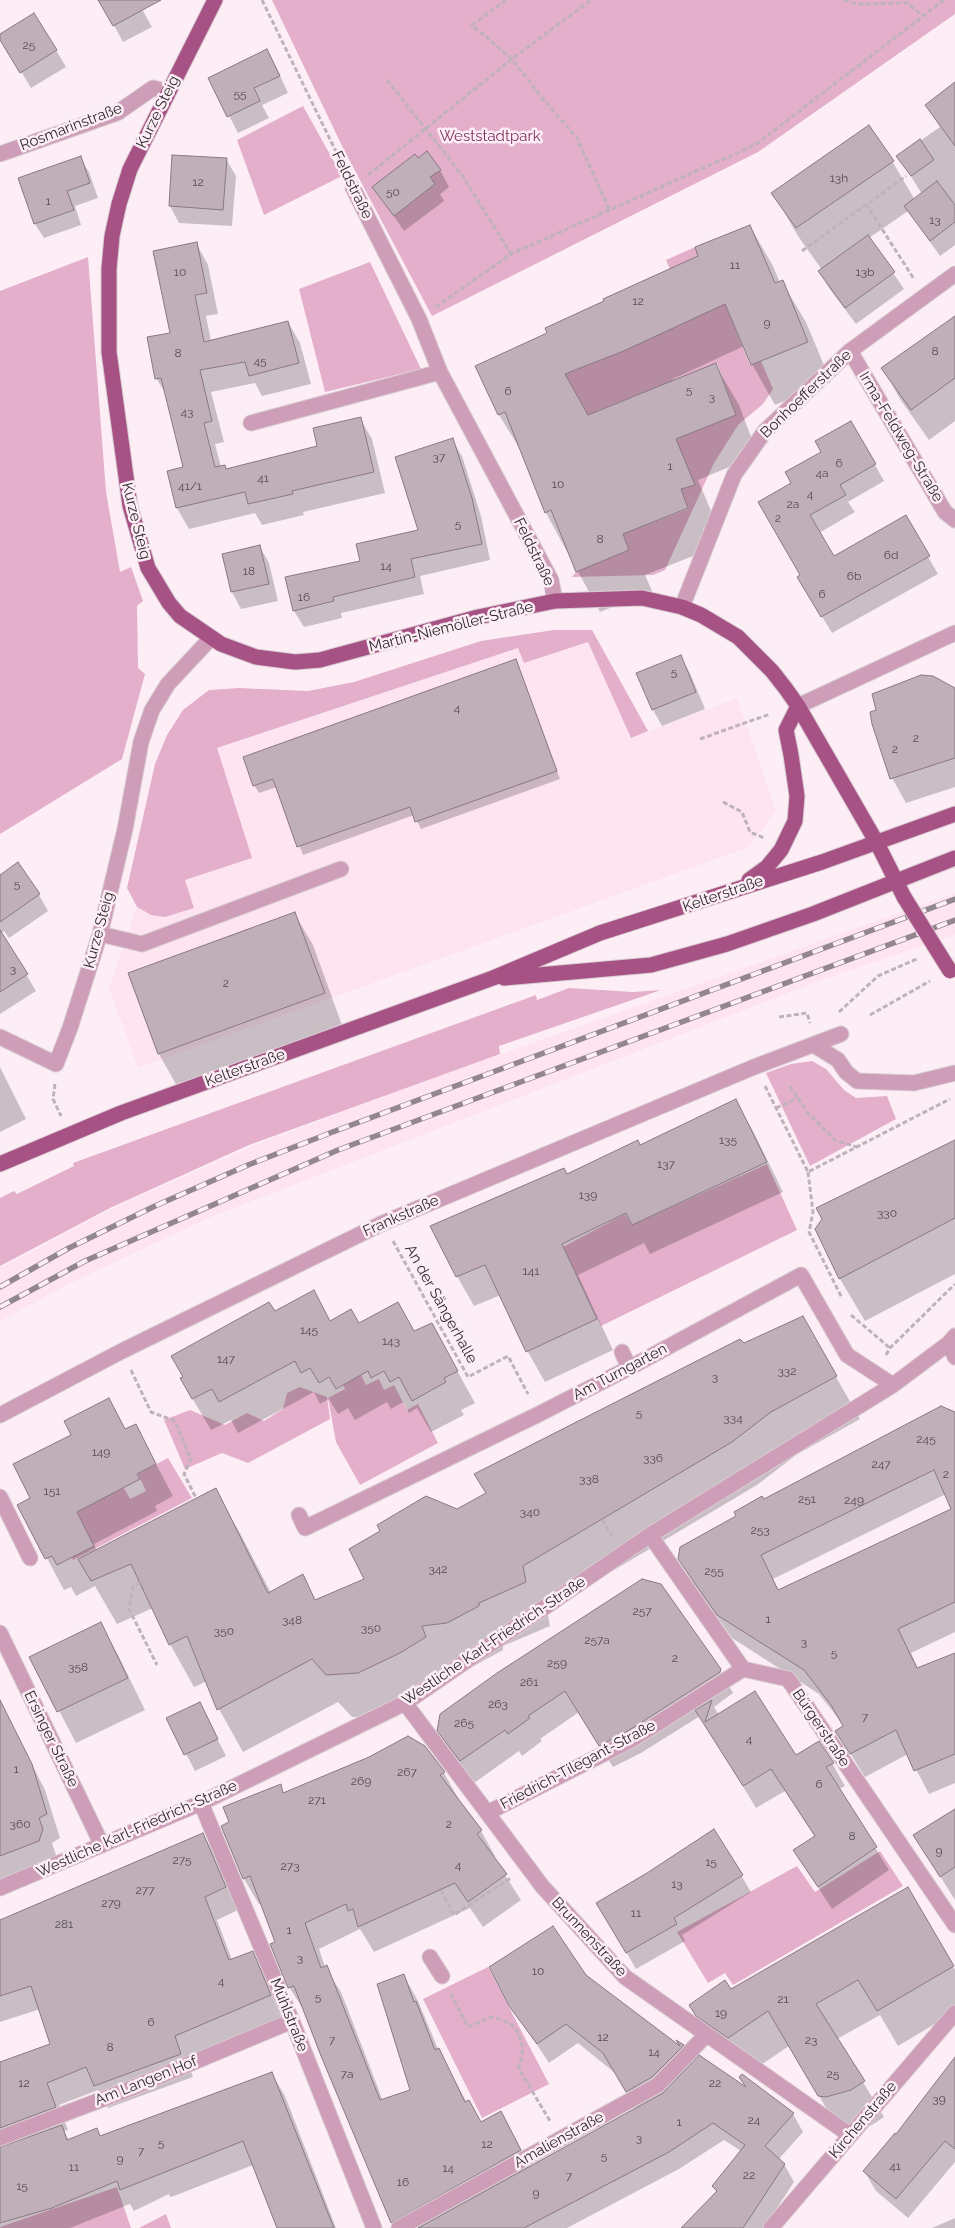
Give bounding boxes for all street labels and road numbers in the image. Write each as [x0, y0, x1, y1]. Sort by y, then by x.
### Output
street label: Kurze Steig [133, 73, 183, 151]
street label: Rosmarinstraße [17, 99, 125, 155]
street label: Feldstraße [328, 148, 376, 222]
street label: Bonhoefferstraße [757, 346, 855, 442]
street label: Irma-Feldweg-Straße [855, 369, 947, 505]
street label: Kurze Steig [118, 481, 154, 561]
street label: Feldstraße [510, 515, 558, 589]
street label: Martin-Niemöller-Straße [367, 598, 535, 656]
street label: Kelterstraße [680, 872, 766, 916]
street label: Kurze Steig [80, 890, 118, 970]
street label: Kelterstraße [203, 1045, 287, 1091]
street label: Frankstraße [360, 1191, 442, 1241]
street label: An der Sängerhalle [401, 1241, 481, 1367]
street label: Am Turngarten [570, 1340, 670, 1404]
street label: Westliche Karl-Friedrich-Straße [399, 1573, 589, 1709]
street label: Bürgerstraße [788, 1686, 854, 1770]
street label: Ersinger Straße [20, 1688, 82, 1790]
street label: Friedrich-Tilegant-Straße [497, 1716, 659, 1814]
street label: Westliche Karl-Friedrich-Straße [34, 1777, 240, 1881]
street label: Brunnenstraße [548, 1894, 630, 1980]
street label: Mühlstraße [266, 1976, 312, 2054]
street label: Am Langen Hof [92, 2052, 200, 2110]
street label: Kirchenstraße [826, 2078, 900, 2162]
street label: Amalienstraße [511, 2108, 607, 2172]

